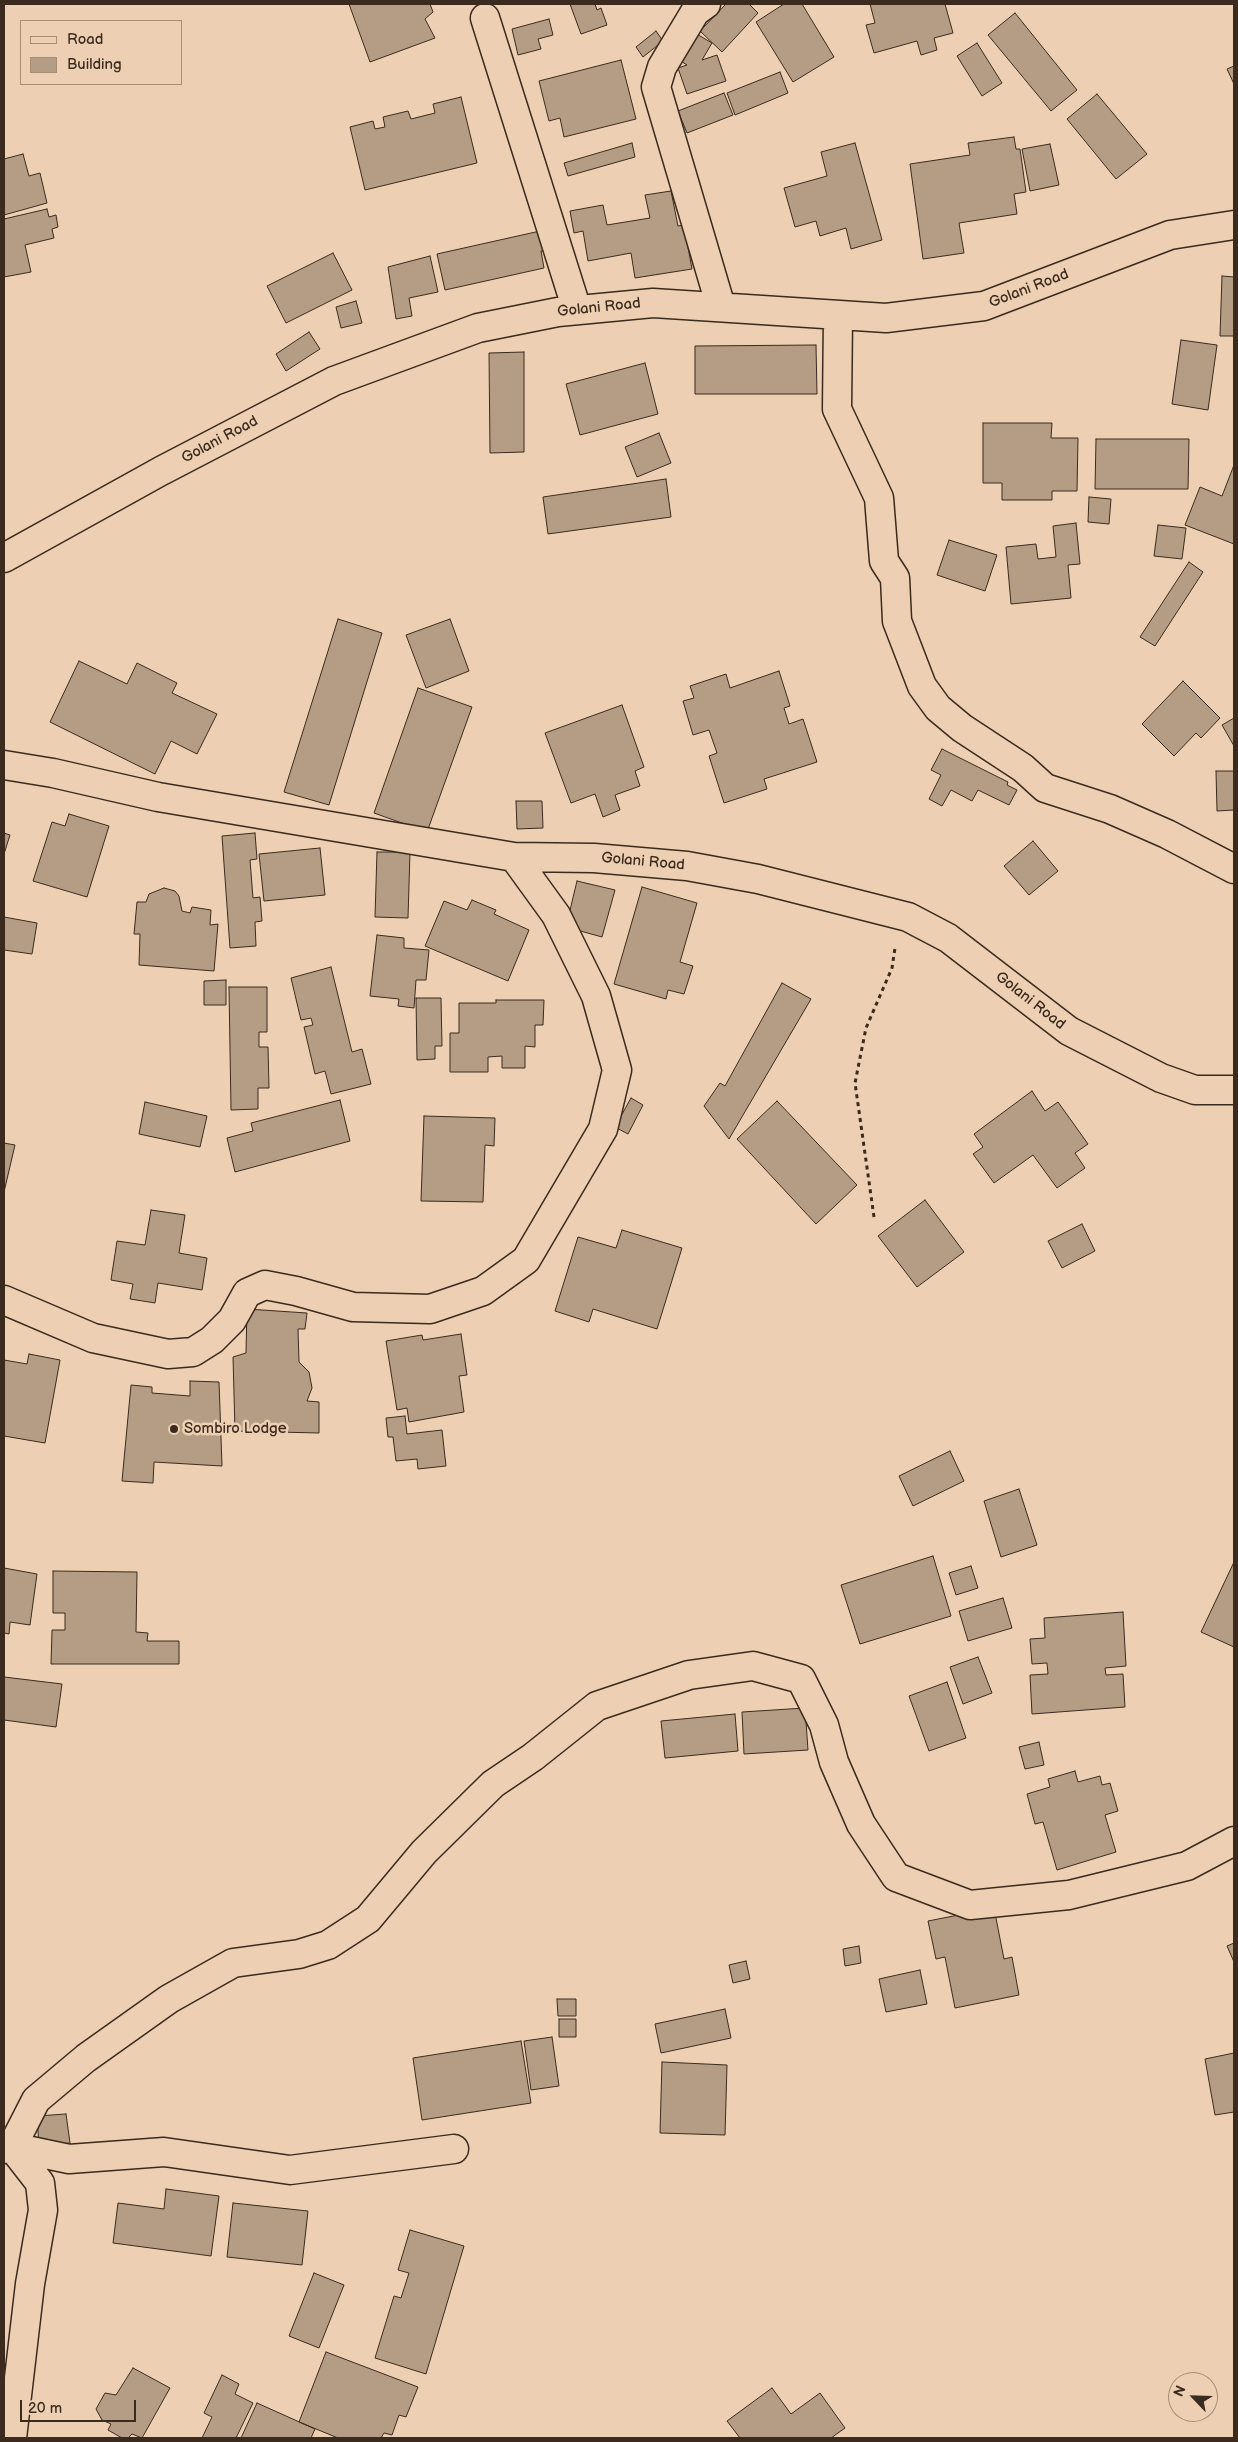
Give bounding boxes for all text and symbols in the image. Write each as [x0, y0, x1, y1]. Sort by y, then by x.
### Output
legend [20, 20, 182, 85]
text: Road [67, 30, 103, 49]
text: Building [67, 55, 122, 74]
street label: Golani Road [987, 266, 1071, 312]
street label: Golani Road [556, 295, 642, 321]
street label: Golani Road [179, 412, 261, 468]
street label: Golani Road [600, 849, 686, 875]
street label: Golani Road [991, 968, 1069, 1034]
place label: Sombiro Lodge [184, 1420, 287, 1438]
marker: Sombiro Lodge [168, 1423, 180, 1435]
north arrow [1168, 2372, 1218, 2422]
text: N [1170, 2383, 1190, 2399]
scale bar [22, 2390, 139, 2422]
text: 20 m [28, 2399, 62, 2418]

